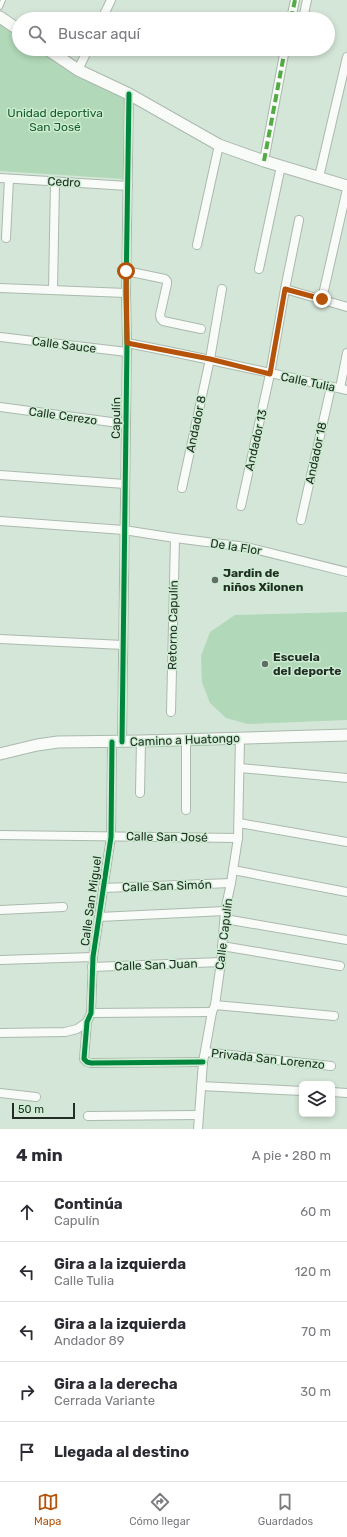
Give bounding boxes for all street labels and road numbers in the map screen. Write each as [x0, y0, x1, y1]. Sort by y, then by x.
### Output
street label: Cedro [47, 174, 81, 190]
street label: Calle Sauce [31, 334, 97, 356]
street label: Calle Tulia [279, 369, 337, 395]
street label: Andador 8 [183, 394, 209, 454]
street label: Capulín [109, 397, 123, 439]
street label: Calle Cerezo [28, 404, 98, 428]
street label: Andador 13 [242, 408, 270, 472]
street label: Andador 18 [303, 421, 329, 485]
street label: De la Flor [209, 536, 263, 558]
street label: Retorno Capulín [165, 580, 181, 670]
street label: Camino a Huatongo [130, 731, 240, 749]
street label: Calle San José [126, 829, 208, 845]
street label: Calle San Miguel [78, 855, 104, 947]
street label: Calle San Simón [122, 877, 212, 895]
street label: Calle Capulín [213, 897, 235, 971]
street label: Calle San Juan [114, 957, 198, 973]
street label: Privada San Lorenzo [211, 1046, 326, 1072]

